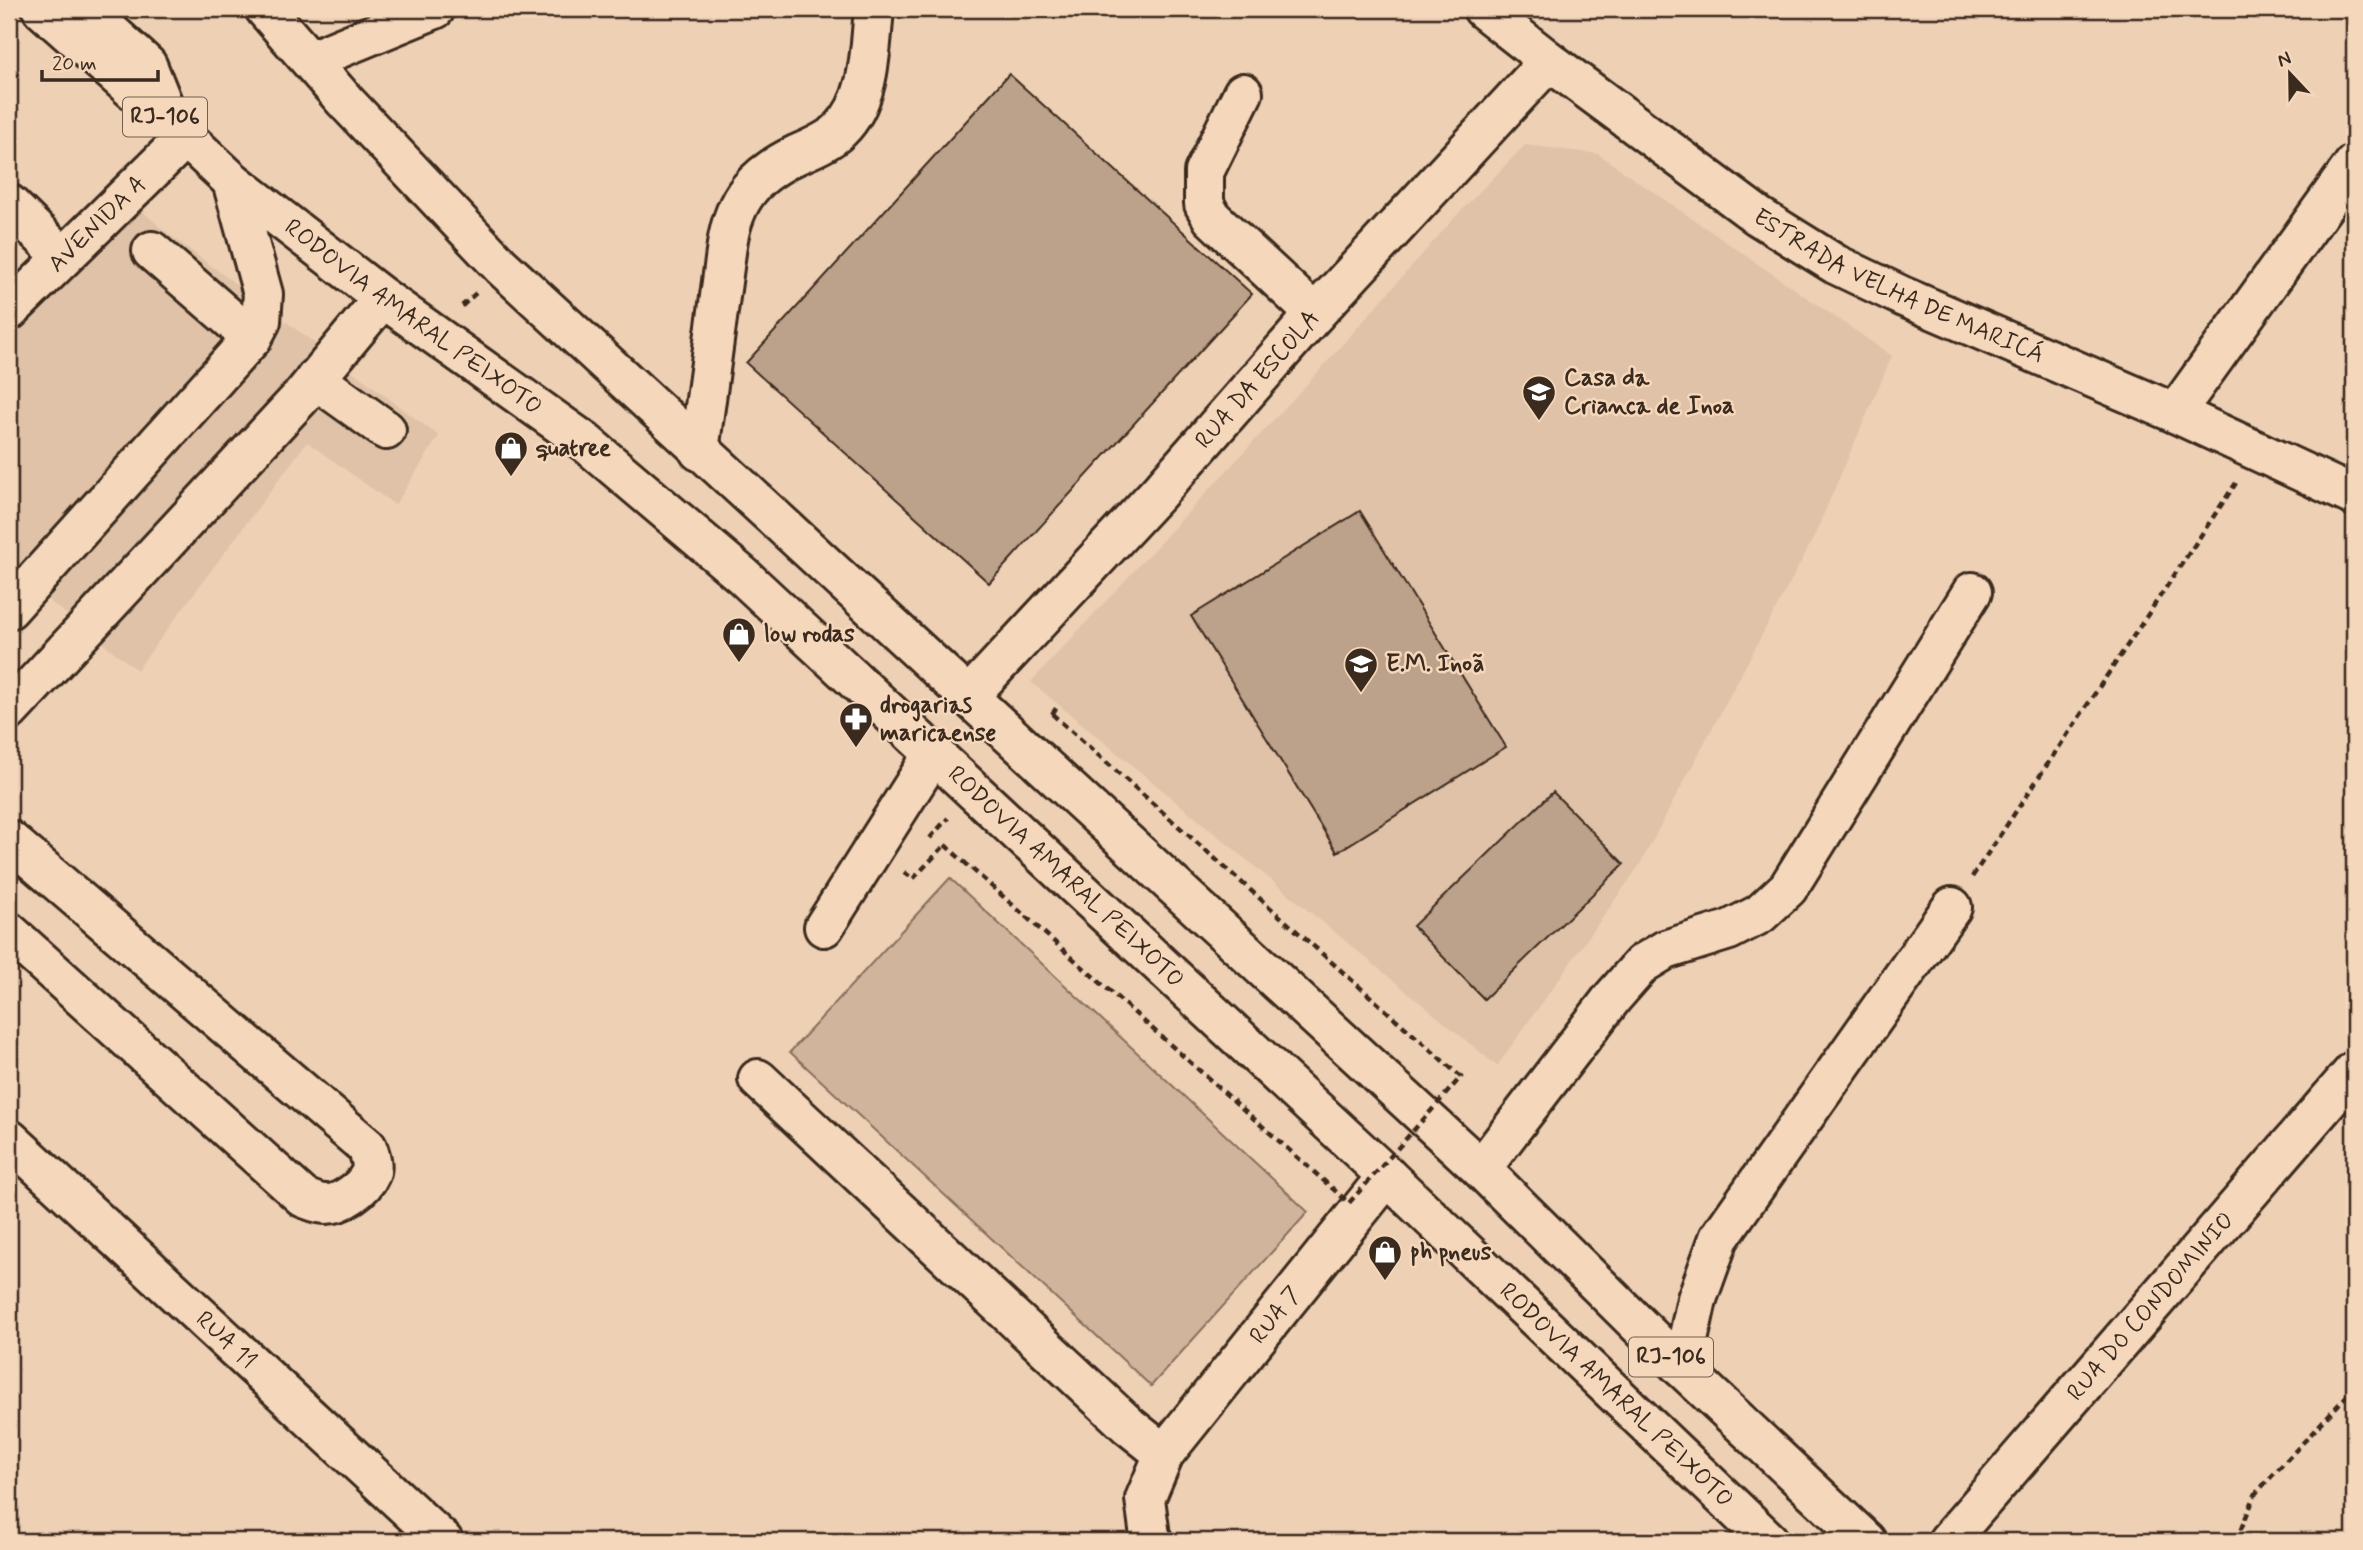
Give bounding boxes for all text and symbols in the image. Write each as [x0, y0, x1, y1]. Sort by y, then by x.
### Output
scale bar [42, 38, 158, 82]
north arrow [2254, 38, 2324, 108]
text: N [2274, 46, 2295, 74]
text: 20 m [52, 50, 97, 78]
road number: RJ-106 [123, 98, 207, 136]
street label: AVENIDA A [42, 169, 153, 279]
street label: ESTRADA VELHA DE MARICÁ [1748, 201, 2049, 371]
street label: RODOVIA AMARAL PEIXOTO [278, 212, 548, 422]
street label: RUA DA ESCOLA [1188, 303, 1327, 455]
place label: Casa da Crianca de Inoa [1564, 363, 1734, 422]
school or university icon: Casa da Crianca de Inoa [1520, 373, 1558, 422]
shop icon: quatree [492, 429, 530, 478]
place label: quatree [535, 433, 611, 464]
shop icon: low rodas [720, 615, 758, 664]
place label: low rodas [764, 619, 855, 650]
school or university icon: E.M. Inoã [1342, 645, 1380, 694]
place label: E.M. Inoã [1386, 649, 1484, 680]
place label: drogarias maricaense [880, 690, 996, 749]
pharmacy icon: drogarias maricaense [837, 700, 875, 749]
street label: RODOVIA AMARAL PEIXOTO [941, 759, 1191, 995]
street label: RUA DO CONDOMINIO [2060, 1205, 2241, 1408]
shop icon: ph pneus [1366, 1233, 1404, 1282]
place label: ph pneus [1410, 1237, 1492, 1268]
street label: RODOVIA AMARAL PEIXOTO [1493, 1276, 1740, 1514]
street label: RUA 7 [1243, 1280, 1308, 1351]
street label: RUA 11 [189, 1304, 263, 1376]
road number: RJ-106 [1629, 1338, 1713, 1376]

